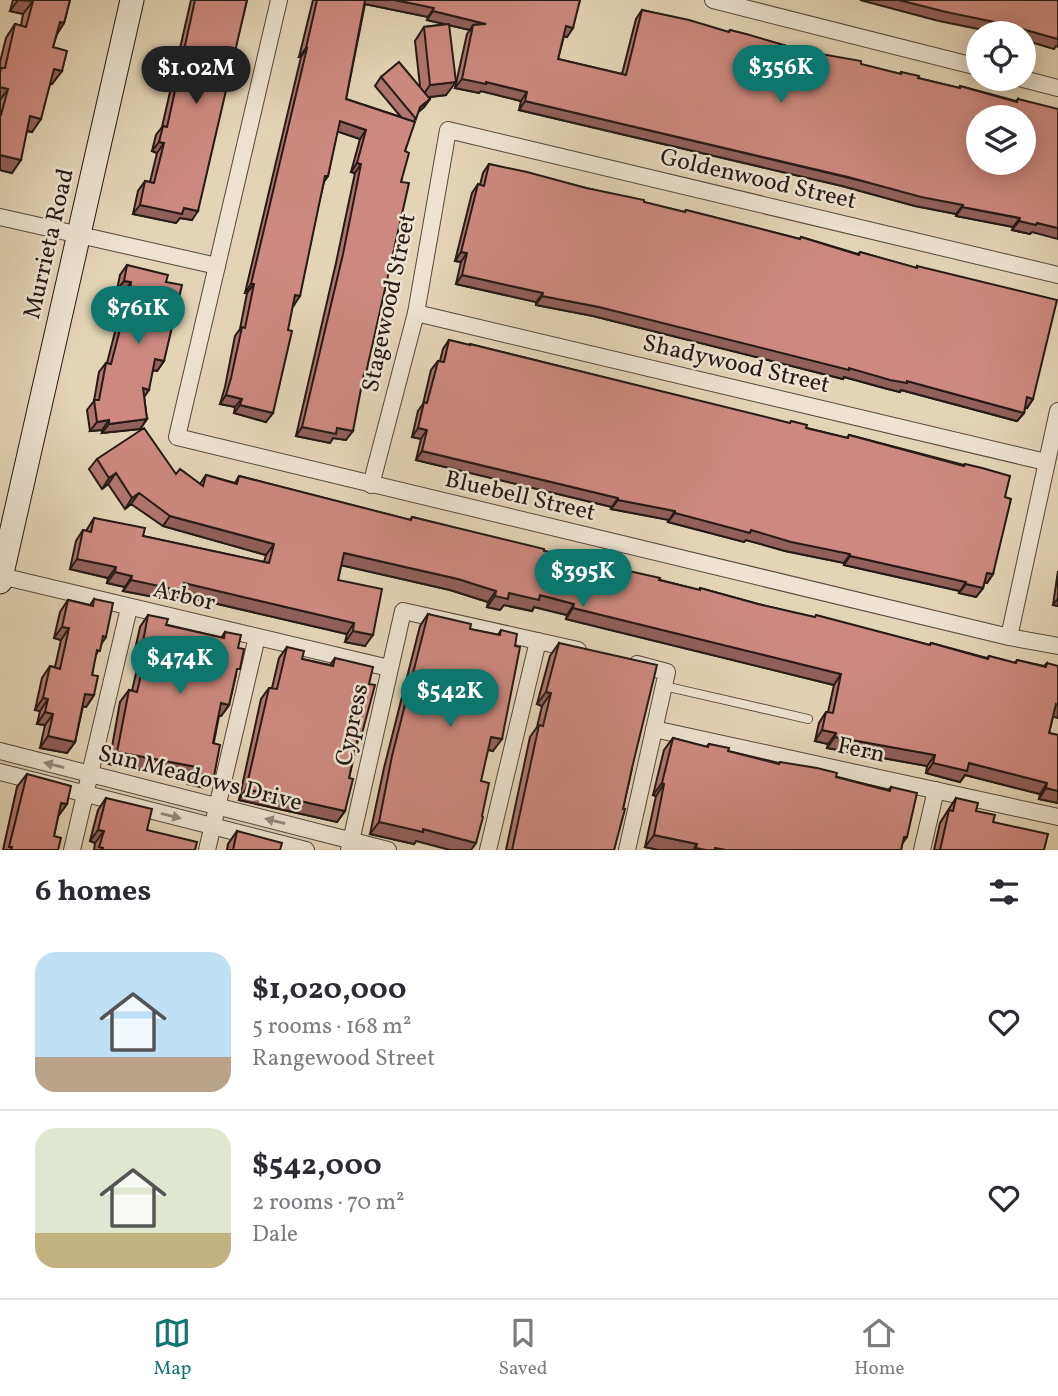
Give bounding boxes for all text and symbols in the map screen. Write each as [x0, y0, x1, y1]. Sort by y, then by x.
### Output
map controls [966, 21, 1036, 175]
button: locate [966, 21, 1036, 91]
pin: $1.02M [139, 46, 253, 106]
pin: $356K [732, 46, 830, 105]
text: $356K [749, 52, 813, 84]
text: $1.02M [158, 53, 234, 85]
button: layers [966, 105, 1036, 175]
street label: Goldenwood Street [656, 141, 860, 219]
street label: Murrieta Road [16, 165, 84, 323]
street label: Stagewood Street [354, 210, 426, 396]
pin: $761K [89, 286, 187, 346]
text: $761K [107, 293, 169, 325]
street label: Shadywood Street [639, 327, 833, 403]
street label: Bluebell Street [441, 463, 599, 531]
pin: $395K [534, 550, 632, 609]
text: $395K [551, 556, 615, 588]
street label: Arbor [150, 573, 218, 621]
pin: $474K [131, 636, 229, 696]
text: $474K [147, 643, 213, 675]
pin: $542K [401, 670, 499, 729]
text: $542K [417, 676, 483, 708]
street label: Cypress [328, 681, 378, 769]
street label: Fern [834, 729, 888, 773]
street label: Sun Meadows Drive [94, 737, 306, 821]
one-way arrow [43, 759, 65, 770]
one-way arrow [160, 811, 182, 822]
one-way arrow [264, 815, 286, 826]
text: 6 homes [35, 871, 151, 913]
icon: filters [985, 873, 1023, 911]
text: $1,020,000 [252, 969, 407, 1011]
icon: home [91, 980, 175, 1064]
icon: heart [985, 1003, 1023, 1041]
text: 5 rooms · 168 m² [252, 1011, 411, 1043]
text: Rangewood Street [252, 1043, 435, 1075]
text: $542,000 [252, 1145, 382, 1187]
icon: home [91, 1156, 175, 1240]
icon: heart [985, 1179, 1023, 1217]
text: 2 rooms · 70 m² [252, 1187, 405, 1219]
text: Dale [252, 1219, 298, 1251]
tab: Map [153, 1314, 192, 1382]
tab: Saved [498, 1314, 547, 1382]
tab: Home [854, 1314, 905, 1382]

